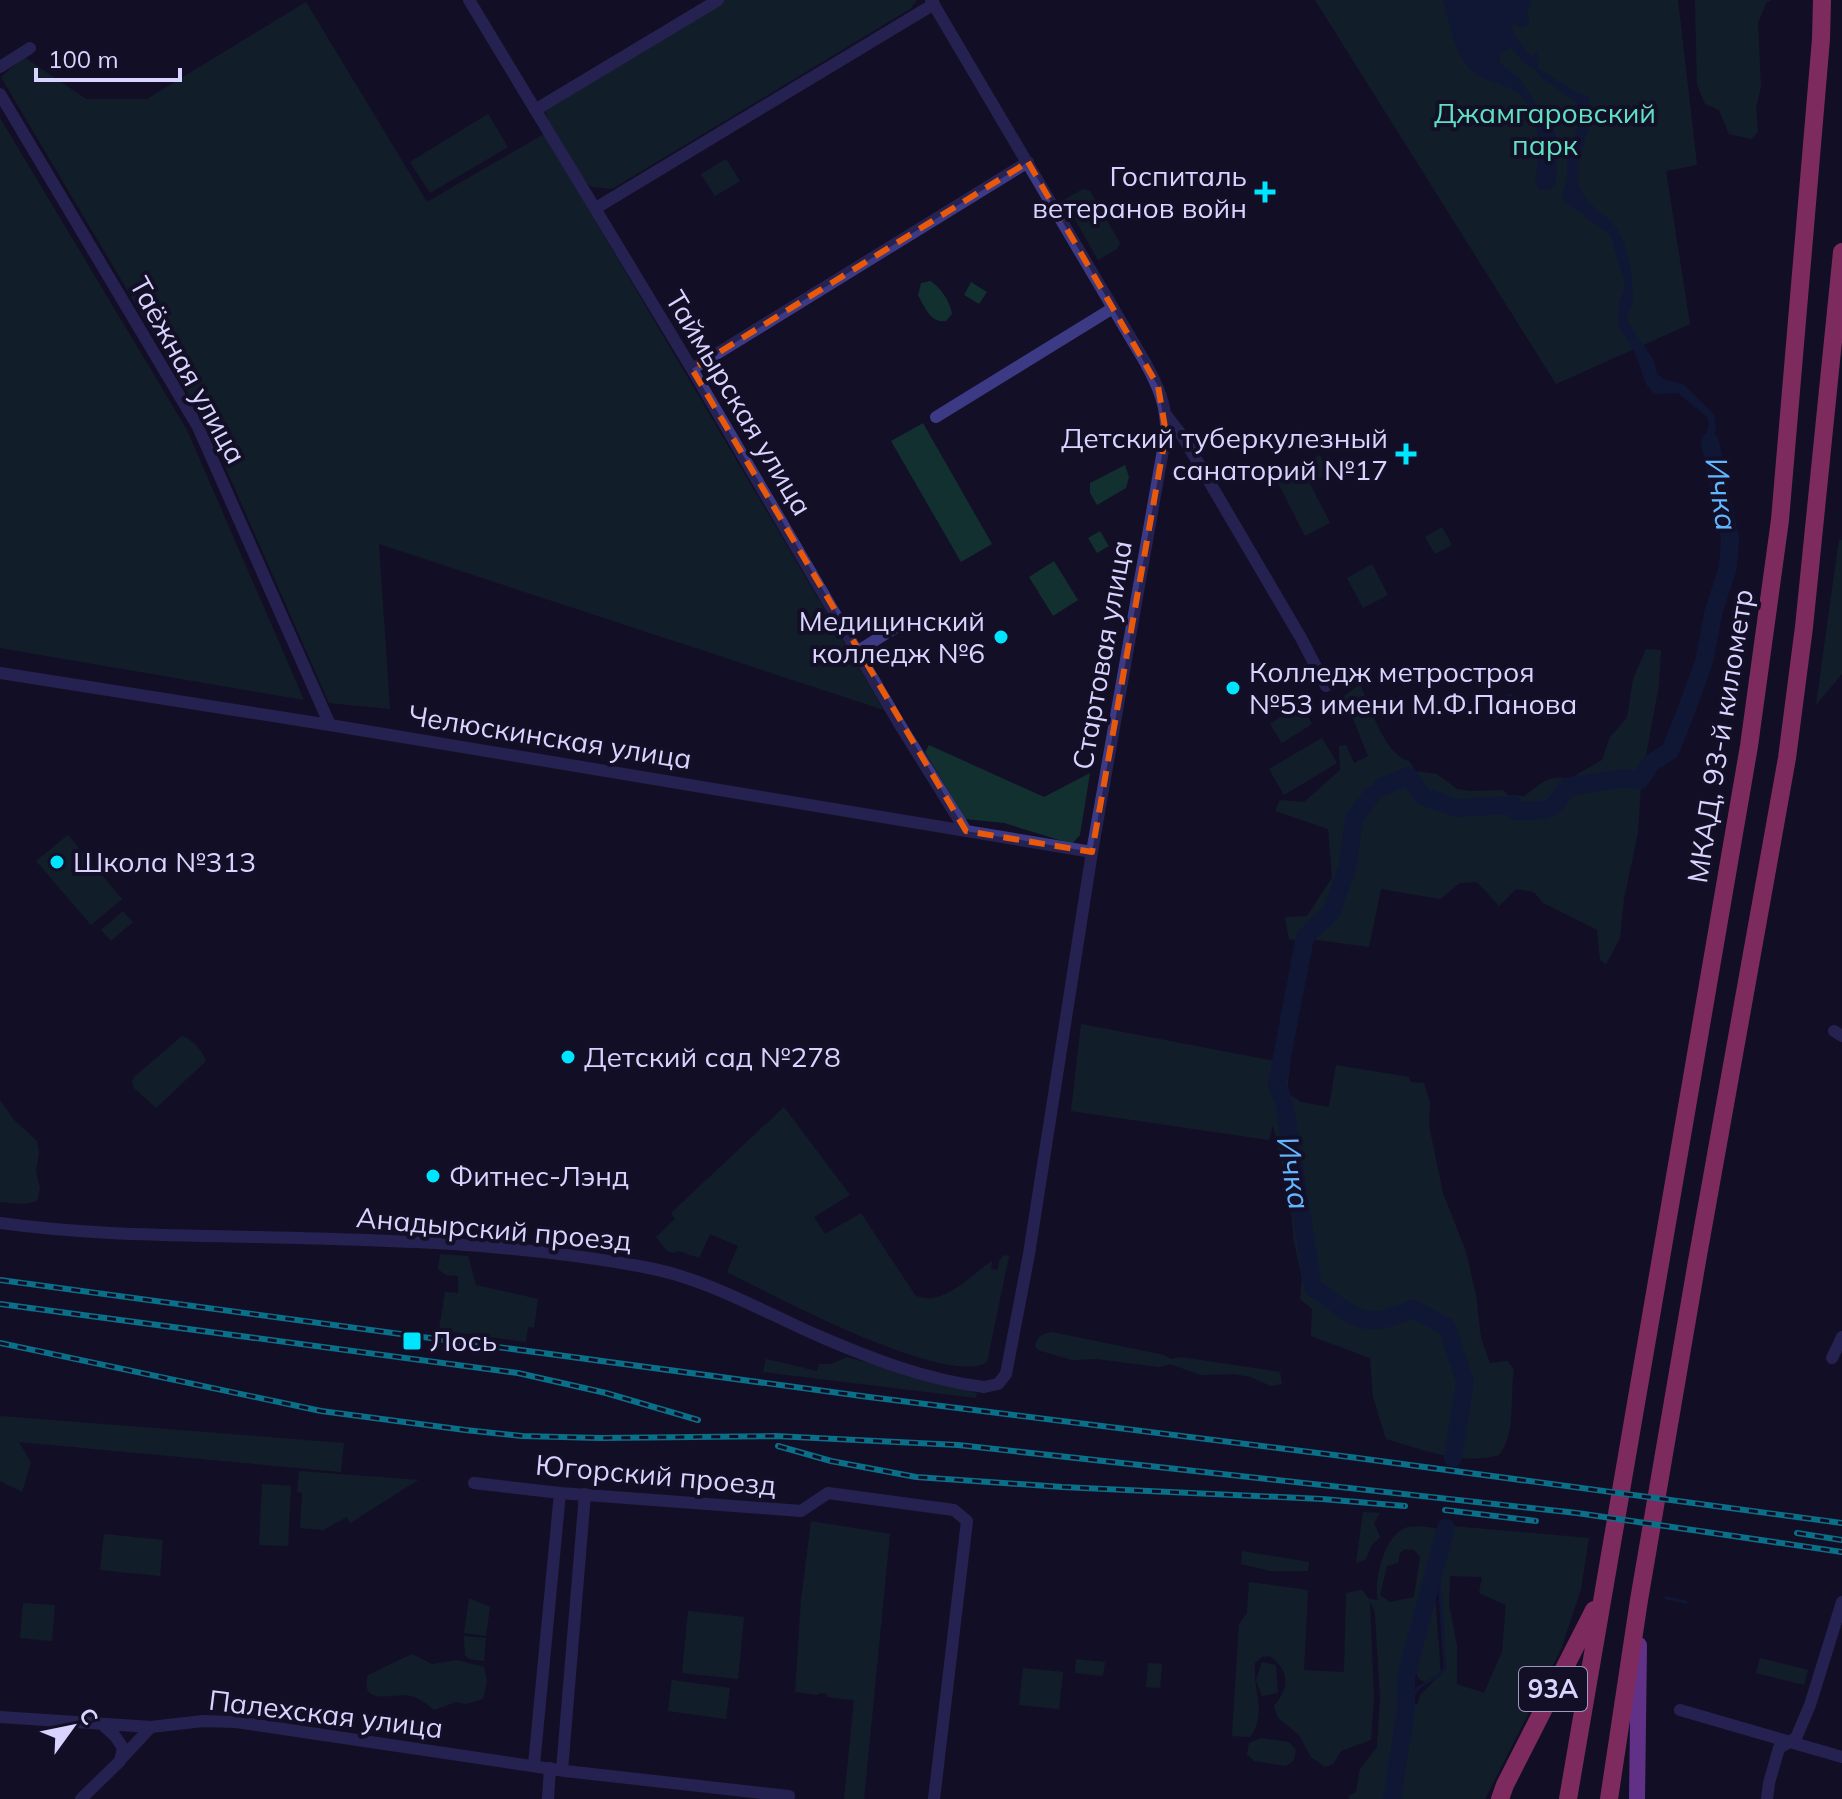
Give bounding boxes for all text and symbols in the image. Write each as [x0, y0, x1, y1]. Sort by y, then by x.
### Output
scale bar [36, 32, 180, 82]
text: 100 m [48, 44, 119, 74]
park label: Джамгаровский парк [1434, 95, 1656, 162]
place label: Госпиталь ветеранов войн [1032, 158, 1247, 225]
marker: Госпиталь ветеранов войн [1254, 181, 1276, 203]
street label: Таёжная улица [123, 270, 254, 469]
street label: Таймырская улица [659, 284, 820, 521]
place label: Детский туберкулезный санаторий №17 [1061, 420, 1388, 487]
marker: Детский туберкулезный санаторий №17 [1395, 443, 1417, 465]
water label: Ичка [1697, 454, 1747, 533]
street label: Стартовая улица [1064, 538, 1139, 772]
street label: МКАД, 93-й километр [1679, 587, 1760, 885]
place label: Медицинский колледж №6 [799, 603, 985, 670]
marker: Медицинский колледж №6 [992, 628, 1010, 646]
place label: Колледж метростроя №53 имени М.Ф.Панова [1249, 654, 1577, 721]
marker: Колледж метростроя №53 имени М.Ф.Панова [1224, 679, 1242, 697]
street label: Челюскинская улица [406, 697, 694, 776]
place label: Школа №313 [73, 844, 256, 879]
marker: Школа №313 [48, 853, 66, 871]
place label: Детский сад №278 [584, 1039, 841, 1074]
marker: Детский сад №278 [559, 1048, 577, 1066]
water label: Ичка [1269, 1133, 1319, 1212]
place label: Фитнес-Лэнд [449, 1158, 629, 1193]
marker: Фитнес-Лэнд [424, 1167, 442, 1185]
street label: Анадырский проезд [355, 1199, 633, 1258]
place label: Лось [430, 1323, 497, 1358]
marker: Лось [401, 1330, 423, 1352]
street label: Югорский проезд [534, 1447, 778, 1502]
road number: 93A [1519, 1667, 1587, 1711]
street label: Палехская улица [207, 1682, 445, 1745]
north arrow [32, 1687, 112, 1767]
text: С [73, 1702, 105, 1730]

